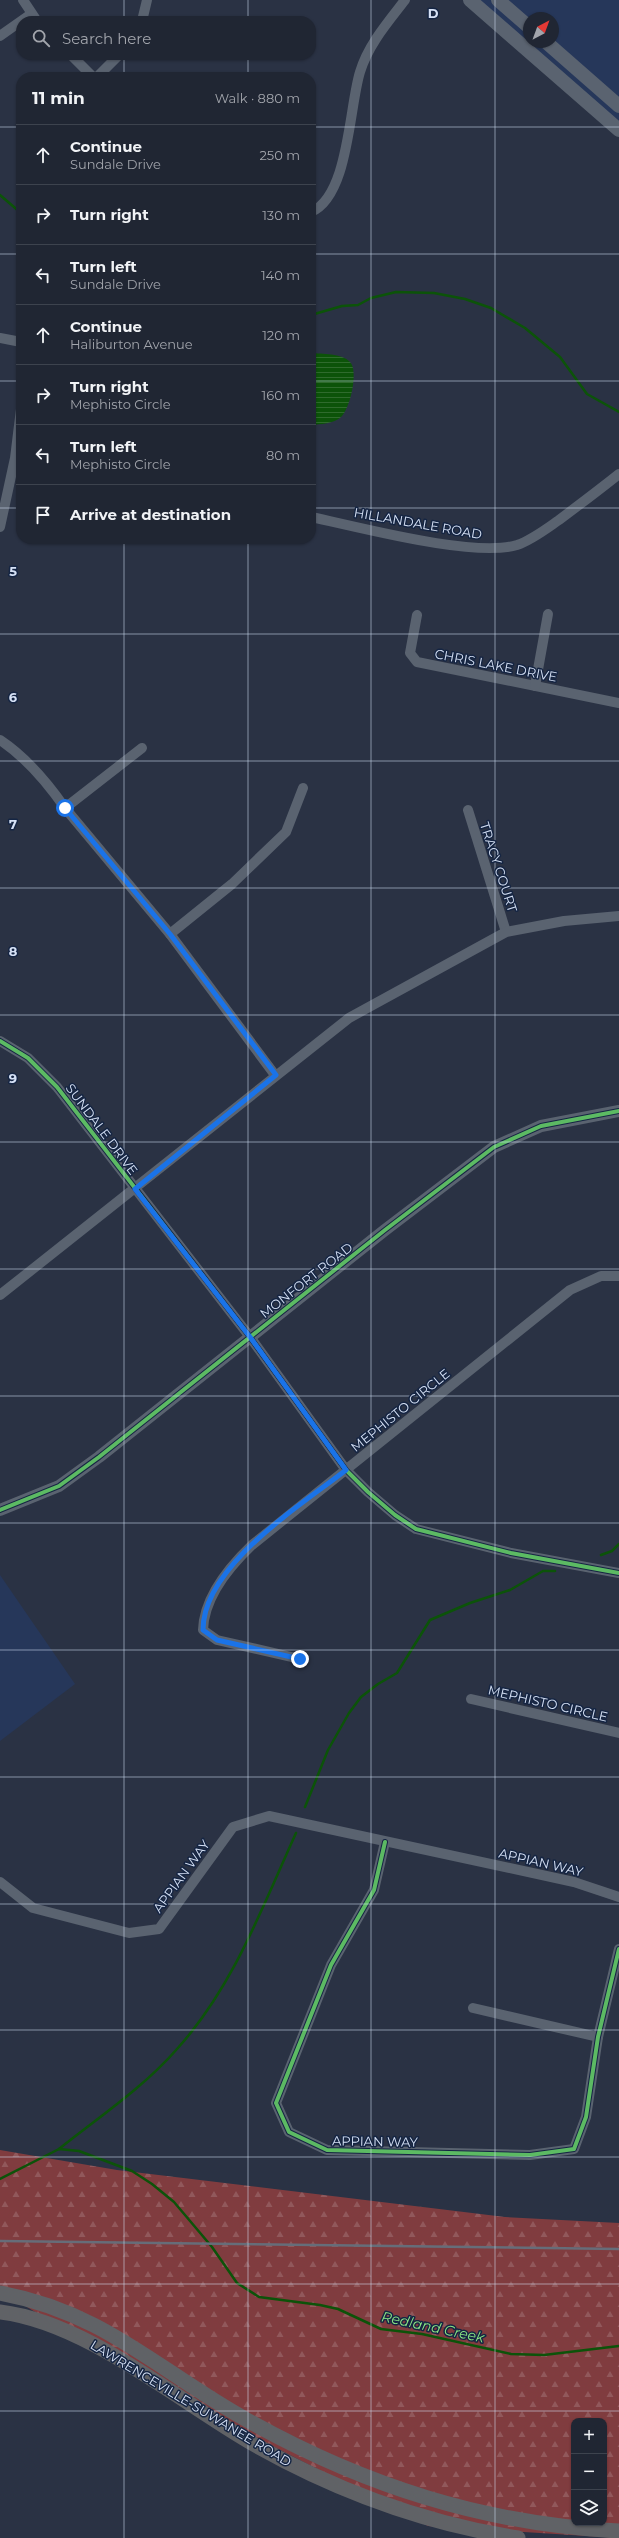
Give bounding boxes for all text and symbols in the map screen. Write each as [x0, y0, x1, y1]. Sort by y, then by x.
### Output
text: D [428, 5, 439, 21]
north arrow [523, 12, 559, 48]
search box [16, 16, 316, 60]
icon: search [30, 27, 52, 49]
text: Search here [62, 29, 151, 48]
text: 11 min [32, 88, 85, 108]
text: Walk · 880 m [215, 90, 300, 106]
text: Continue [70, 137, 142, 156]
icon: ahead [32, 144, 54, 166]
text: 250 m [259, 147, 300, 163]
text: Sundale Drive [70, 156, 161, 172]
icon: right [32, 204, 54, 226]
text: Turn right [70, 205, 149, 224]
text: 130 m [262, 207, 300, 223]
text: Turn left [70, 257, 137, 276]
icon: left [32, 264, 54, 286]
text: 140 m [261, 267, 300, 283]
text: Sundale Drive [70, 276, 161, 292]
text: Continue [70, 317, 142, 336]
icon: ahead [32, 324, 54, 346]
text: 120 m [262, 327, 300, 343]
text: Haliburton Avenue [70, 336, 193, 352]
text: Turn right [70, 377, 149, 396]
icon: right [32, 384, 54, 406]
text: 160 m [262, 387, 300, 403]
text: Mephisto Circle [70, 396, 171, 412]
text: Turn left [70, 437, 137, 456]
icon: left [32, 444, 54, 466]
text: 80 m [266, 447, 300, 463]
text: Mephisto Circle [70, 456, 171, 472]
icon: arrive [32, 504, 54, 526]
street label: HILLANDALE ROAD [353, 504, 483, 542]
text: Arrive at destination [70, 505, 231, 524]
text: 5 [9, 563, 17, 579]
street label: CHRIS LAKE DRIVE [433, 645, 559, 685]
text: 6 [9, 689, 18, 705]
route start [56, 799, 74, 817]
text: 7 [9, 816, 17, 832]
street label: TRACY COURT [477, 820, 521, 914]
text: 8 [9, 943, 18, 959]
text: 9 [9, 1070, 17, 1086]
street label: SUNDALE DRIVE [63, 1080, 141, 1178]
street label: MONFORT ROAD [256, 1239, 356, 1321]
street label: MEPHISTO CIRCLE [347, 1365, 453, 1455]
route end [291, 1650, 309, 1668]
street label: MEPHISTO CIRCLE [487, 1681, 609, 1725]
street label: APPIAN WAY [149, 1836, 213, 1915]
street label: APPIAN WAY [497, 1845, 585, 1880]
street label: APPIAN WAY [332, 2132, 419, 2150]
water label: Redland Creek [380, 2307, 487, 2347]
street label: LAWRENCEVILLE-SUWANEE ROAD [88, 2336, 295, 2470]
map controls [571, 2418, 607, 2526]
button: + [571, 2418, 607, 2454]
button: − [571, 2454, 607, 2490]
button: layers [571, 2490, 607, 2526]

